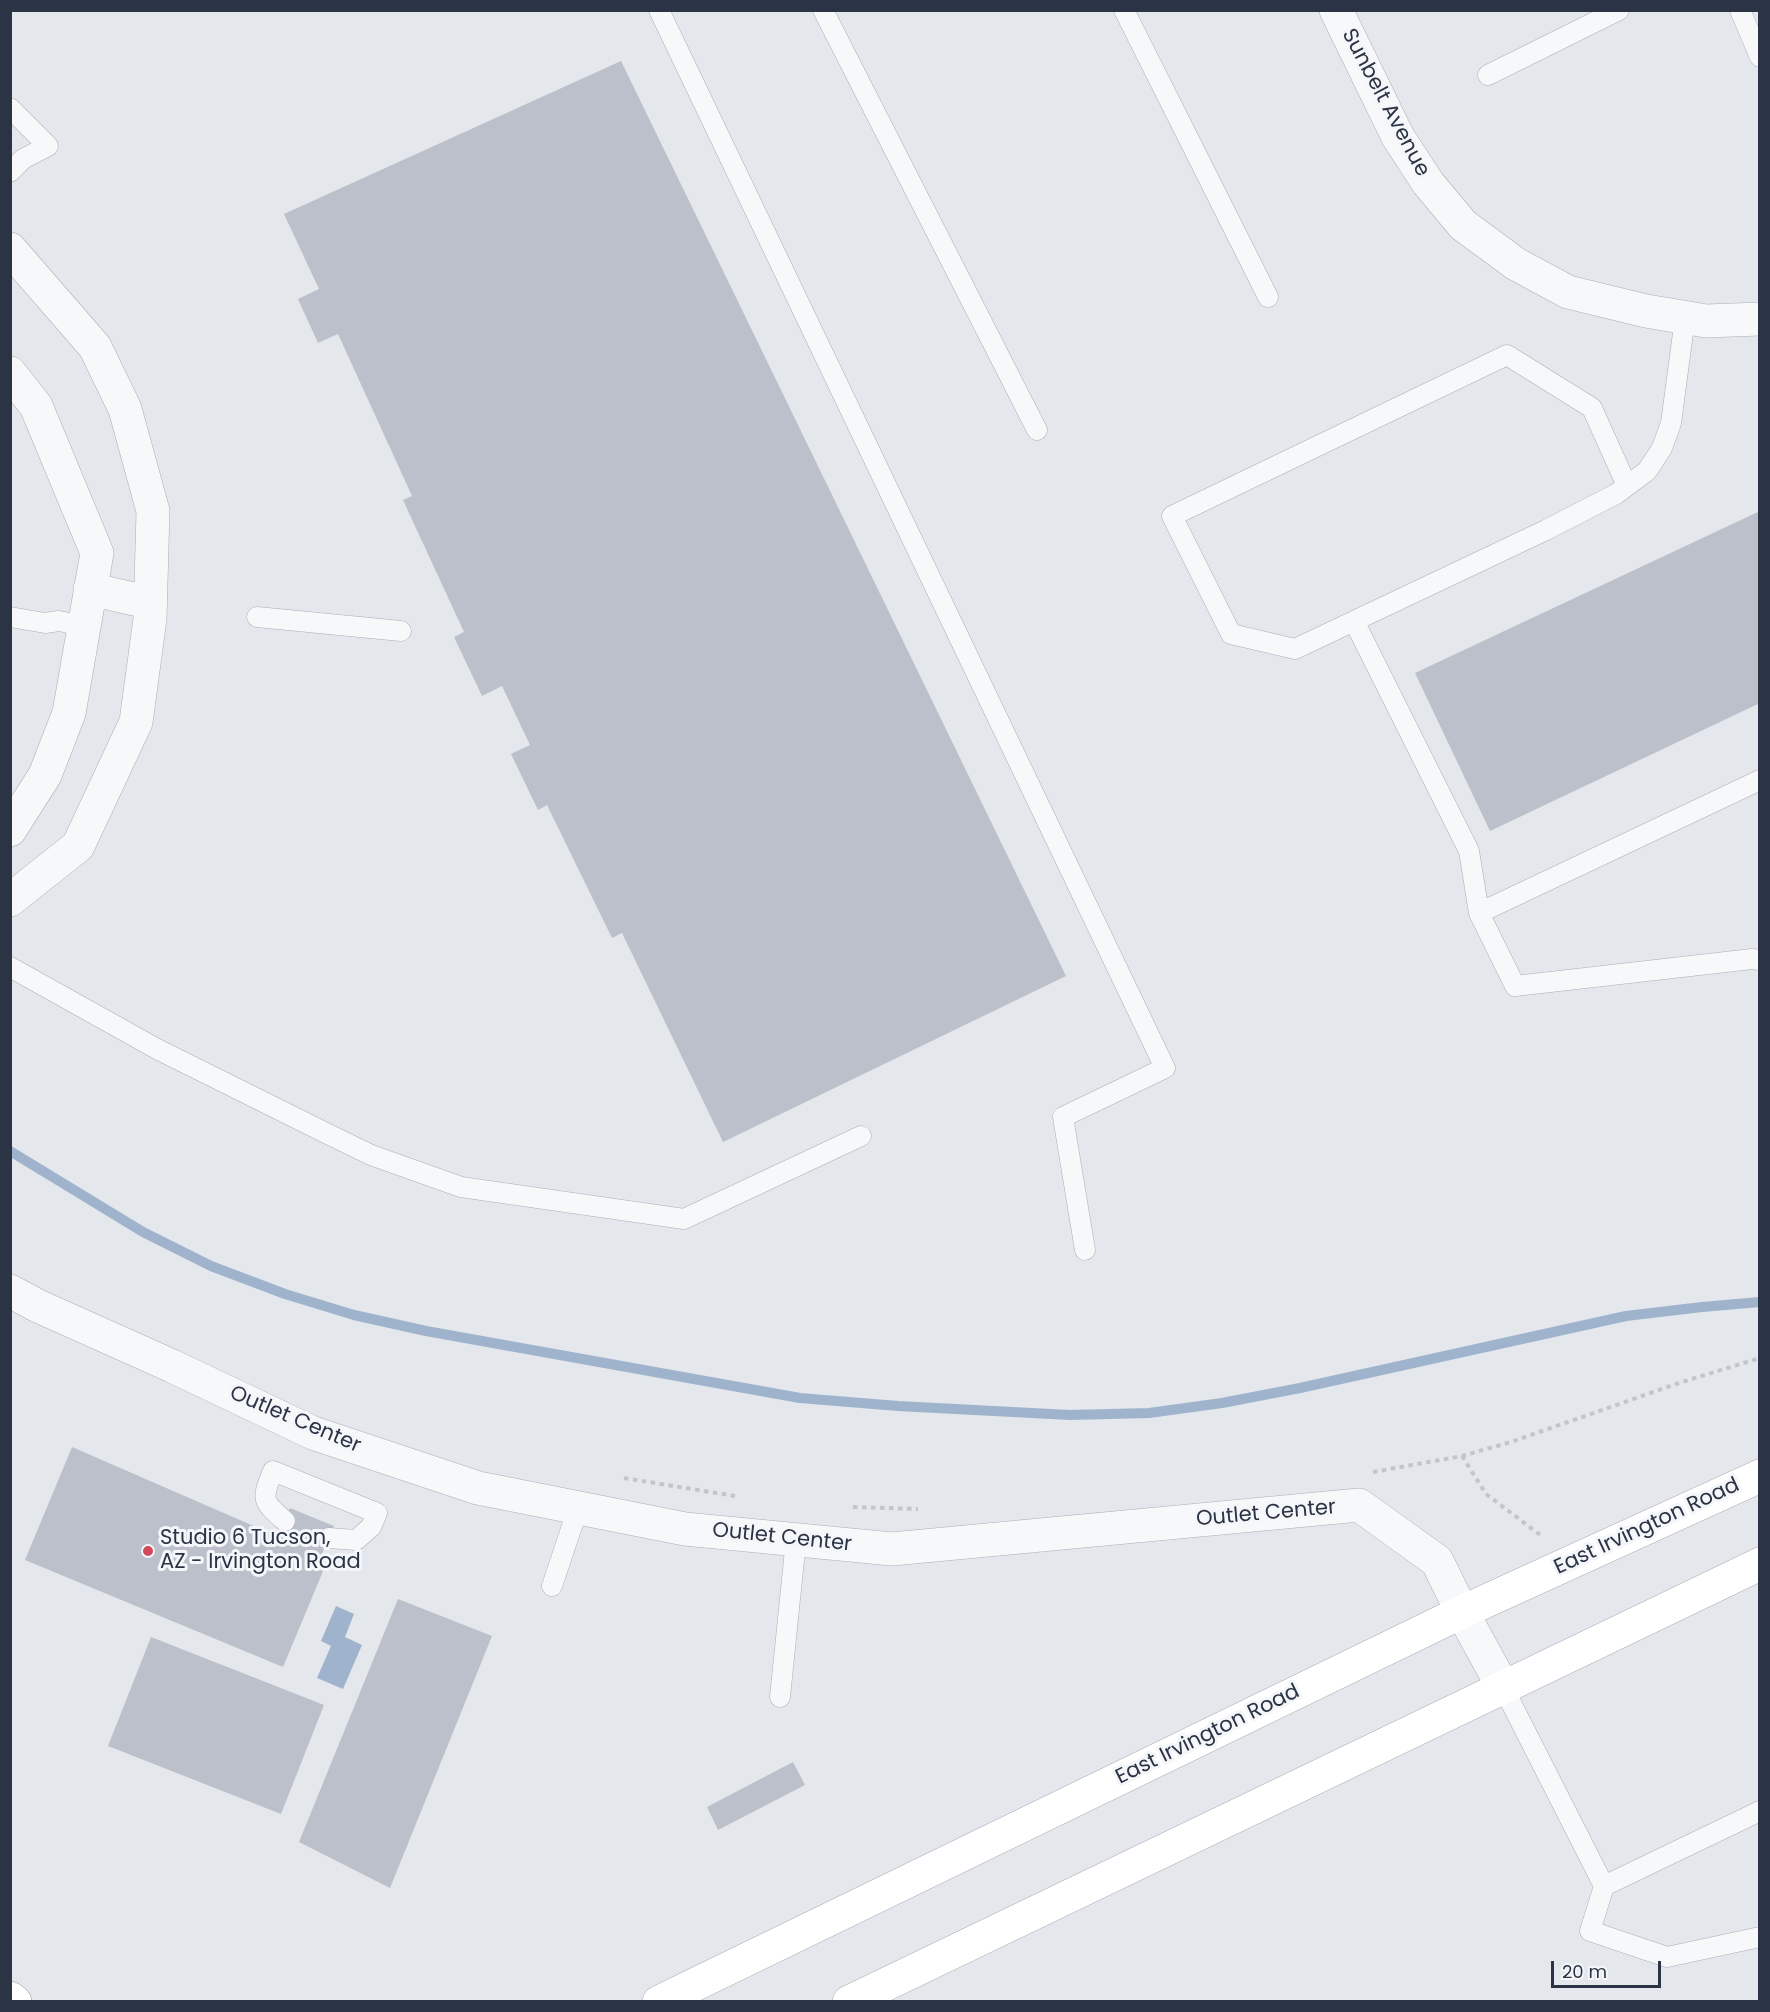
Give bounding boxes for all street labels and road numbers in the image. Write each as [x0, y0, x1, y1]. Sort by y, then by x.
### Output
street label: Sunbelt Avenue [1335, 25, 1435, 181]
street label: Outlet Center [226, 1381, 364, 1459]
street label: East Irvington Road [1550, 1473, 1744, 1581]
street label: Outlet Center [1195, 1495, 1337, 1533]
street label: Outlet Center [711, 1518, 853, 1558]
street label: East Irvington Road [1112, 1680, 1304, 1790]

